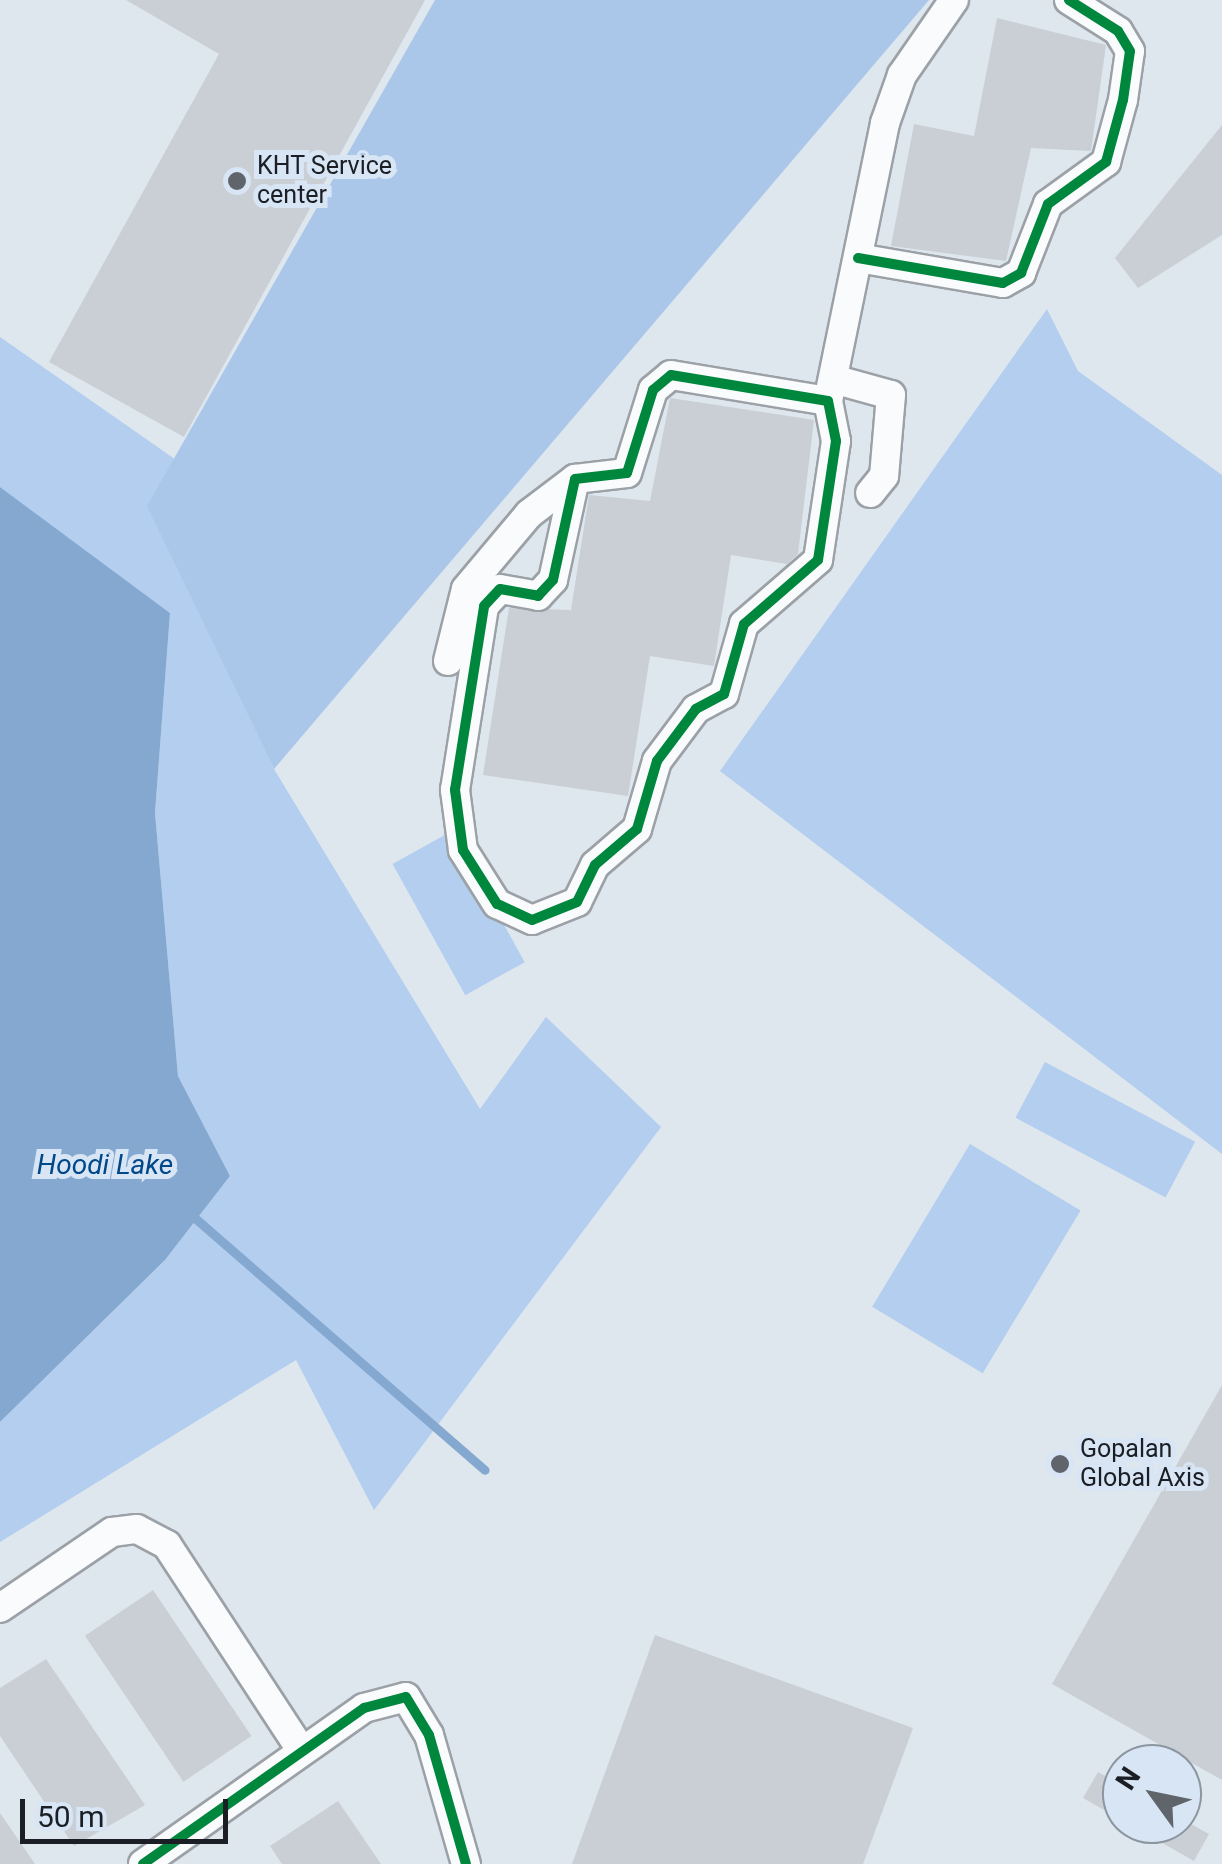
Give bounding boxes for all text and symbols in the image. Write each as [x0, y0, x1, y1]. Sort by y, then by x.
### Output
place label: KHT Service center [257, 152, 393, 211]
marker: KHT Service center [226, 170, 248, 192]
water label: Hoodi Lake [37, 1148, 173, 1182]
place label: Gopalan Global Axis [1080, 1435, 1205, 1494]
marker: Gopalan Global Axis [1049, 1453, 1071, 1475]
north arrow [1102, 1744, 1202, 1844]
text: N [1109, 1761, 1147, 1796]
scale bar [25, 1779, 232, 1841]
text: 50 m [37, 1799, 104, 1834]

